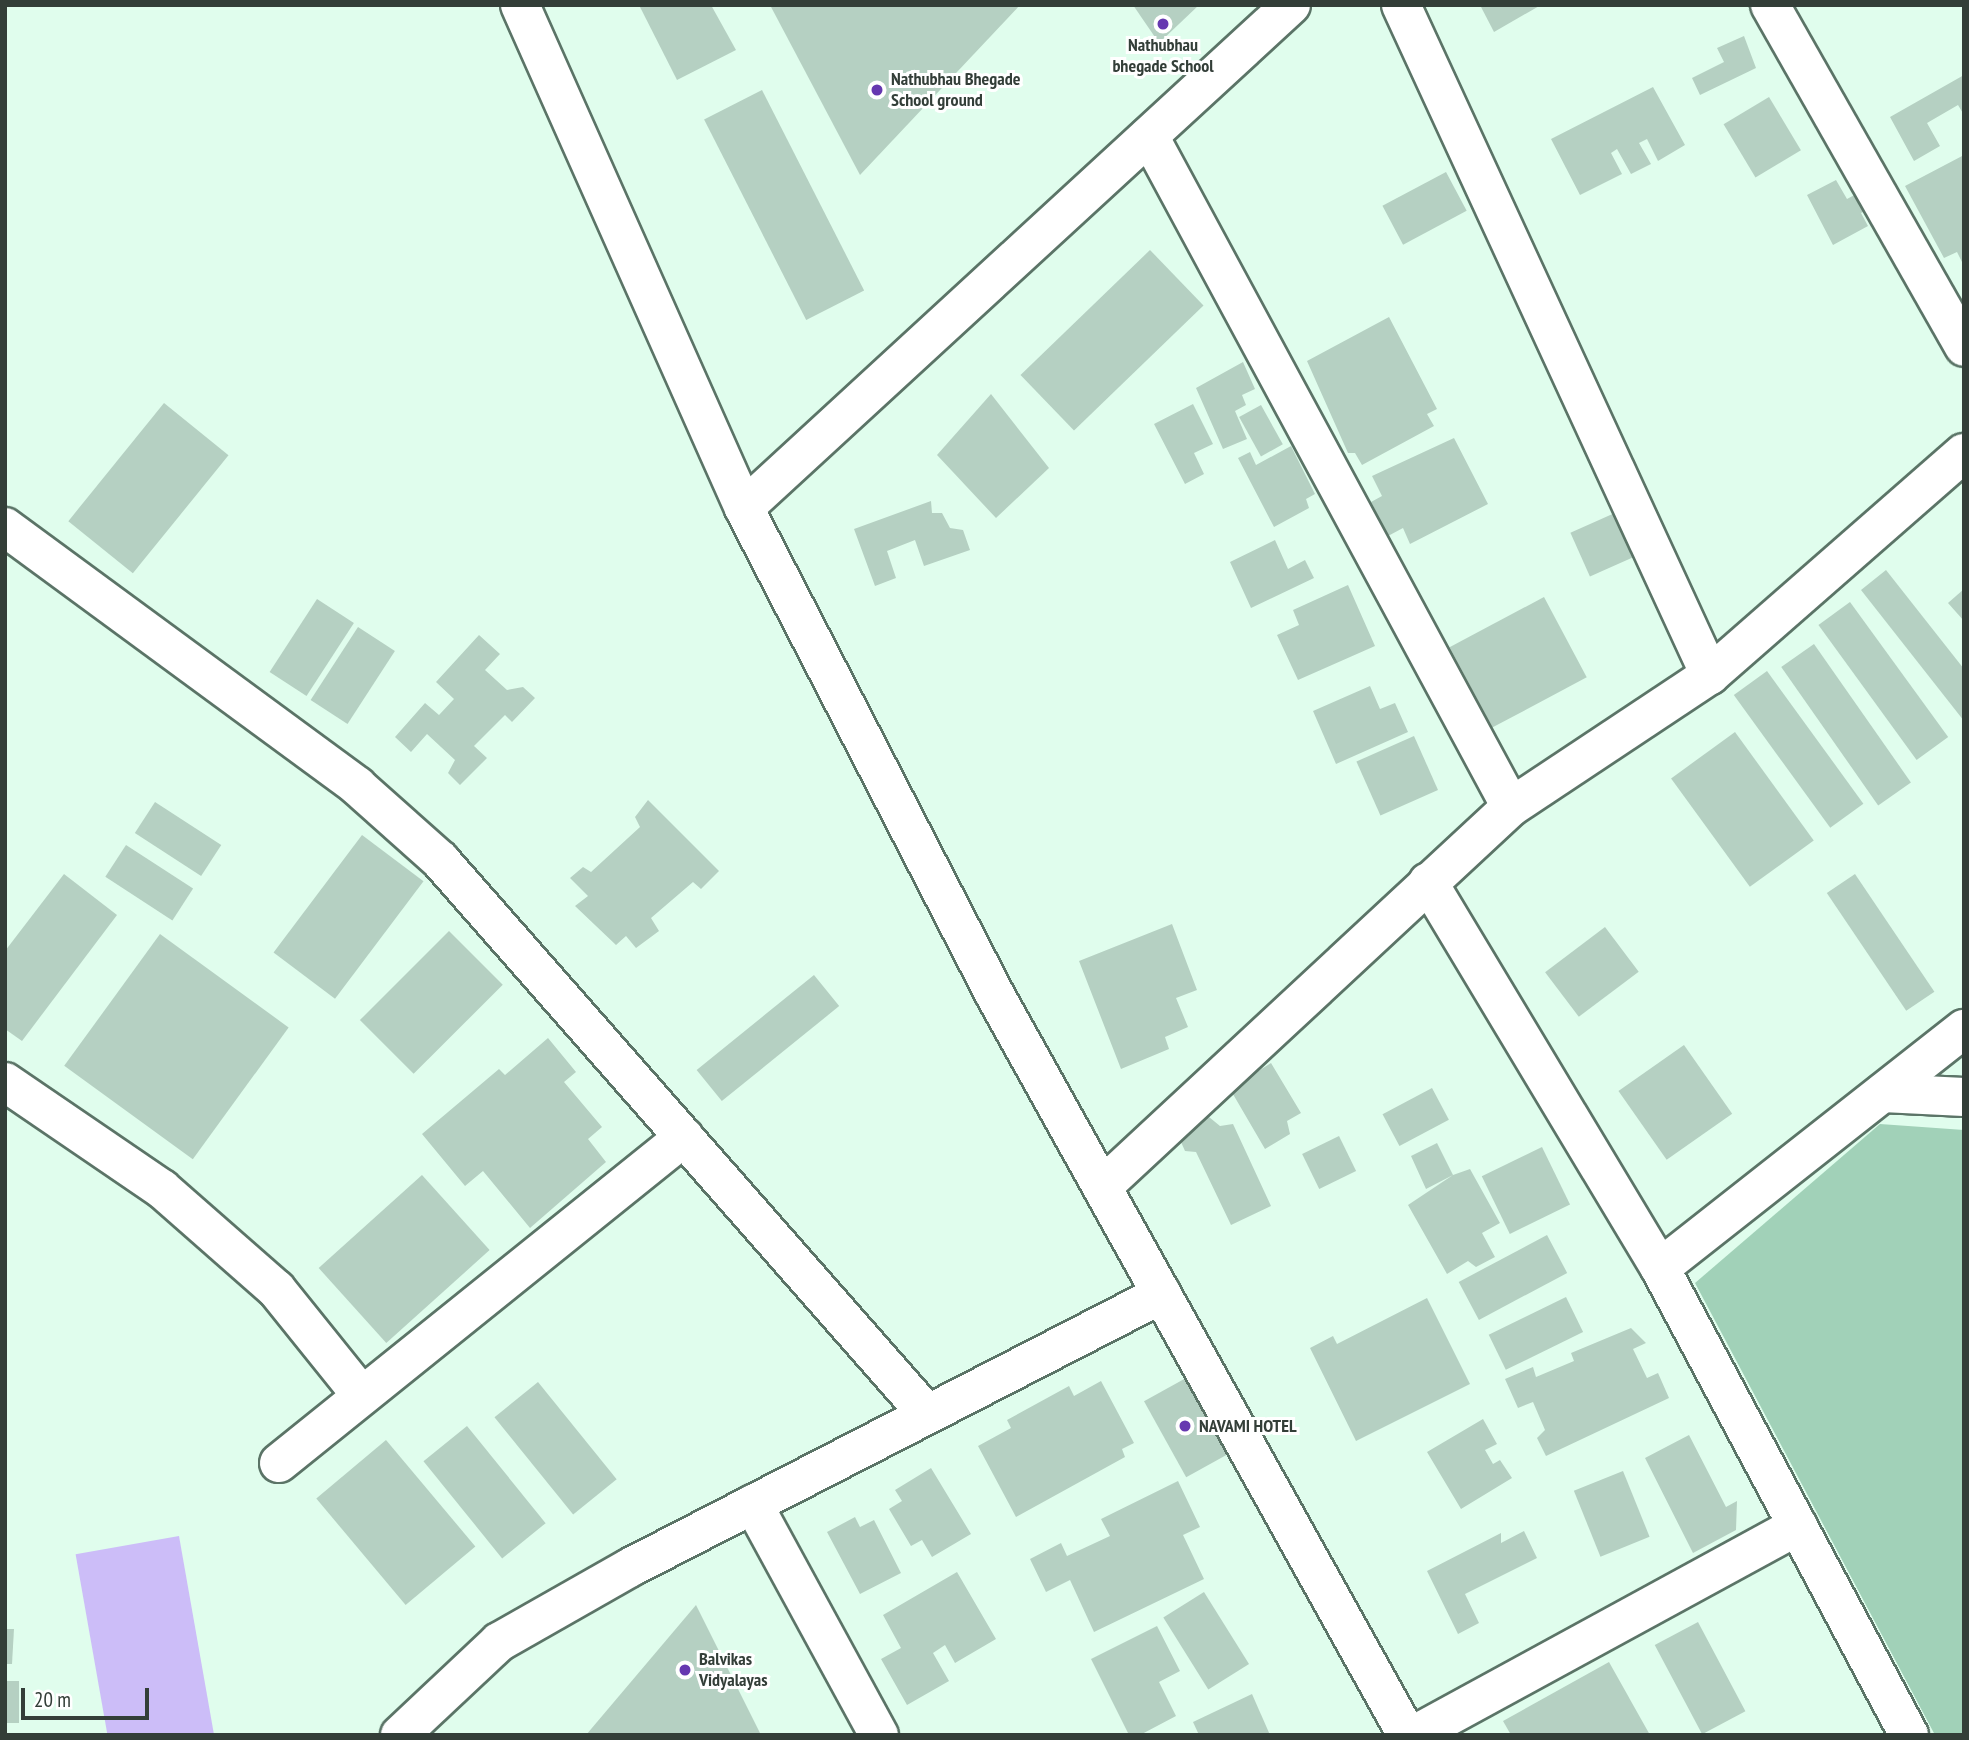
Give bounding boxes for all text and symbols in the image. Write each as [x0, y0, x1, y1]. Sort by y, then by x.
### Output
marker: Nathubhau bhegade School [1155, 16, 1171, 32]
place label: Nathubhau bhegade School [1112, 35, 1214, 78]
place label: Nathubhau Bhegade School ground [891, 69, 1020, 112]
marker: Nathubhau Bhegade School ground [869, 82, 885, 98]
place label: NAVAMI HOTEL [1199, 1415, 1297, 1437]
marker: NAVAMI HOTEL [1177, 1418, 1193, 1434]
place label: Balvikas Vidyalayas [699, 1649, 767, 1692]
marker: Balvikas Vidyalayas [677, 1662, 693, 1678]
scale bar [24, 1674, 152, 1718]
text: 20 m [34, 1686, 71, 1713]

